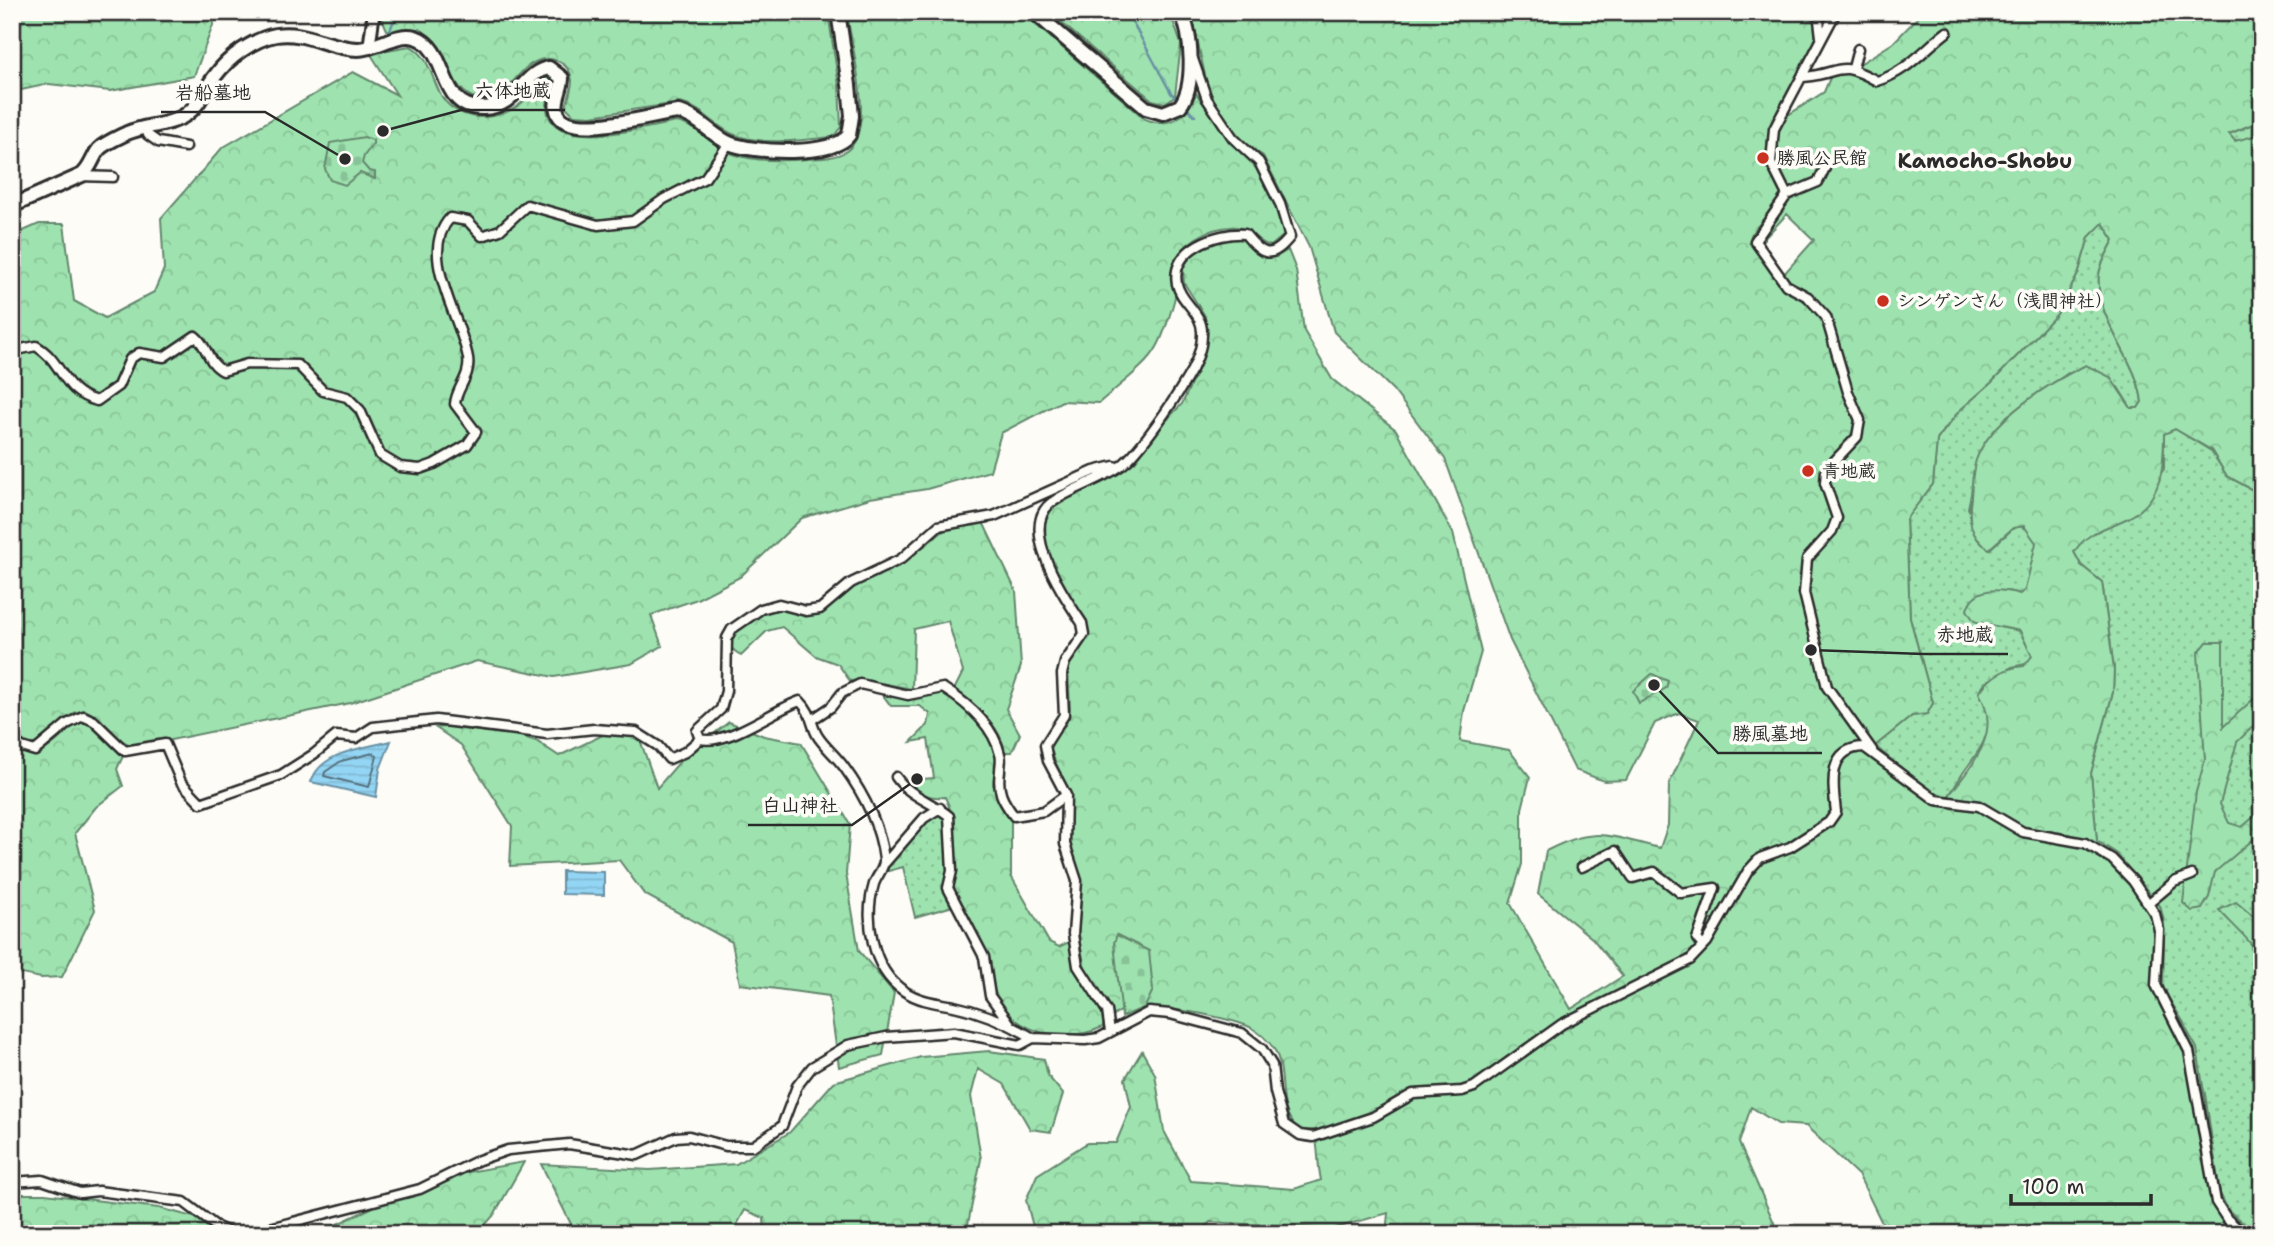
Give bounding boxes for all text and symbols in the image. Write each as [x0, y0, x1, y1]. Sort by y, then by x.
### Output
callout: 六体地蔵 [461, 70, 565, 110]
callout: 岩船墓地 [161, 72, 265, 112]
text: 六体地蔵 [475, 78, 551, 103]
text: 岩船墓地 [175, 80, 251, 105]
place label: 勝風公民館 [1777, 146, 1867, 170]
district label: Kamocho-Shobu [1898, 147, 2072, 175]
marker: 勝風公民館 [1755, 150, 1771, 166]
place label: シンゲンさん（浅間神社） [1897, 289, 2113, 313]
marker: シンゲンさん（浅間神社） [1875, 293, 1891, 309]
place label: 青地蔵 [1822, 459, 1876, 483]
marker: 青地蔵 [1800, 463, 1816, 479]
callout: 赤地蔵 [1923, 614, 2008, 654]
text: 赤地蔵 [1936, 622, 1994, 647]
callout: 勝風墓地 [1718, 713, 1822, 753]
text: 勝風墓地 [1732, 721, 1808, 746]
callout: 白山神社 [748, 785, 852, 825]
text: 白山神社 [762, 793, 838, 818]
scale bar [2011, 1162, 2152, 1206]
text: 100 m [2022, 1173, 2085, 1201]

